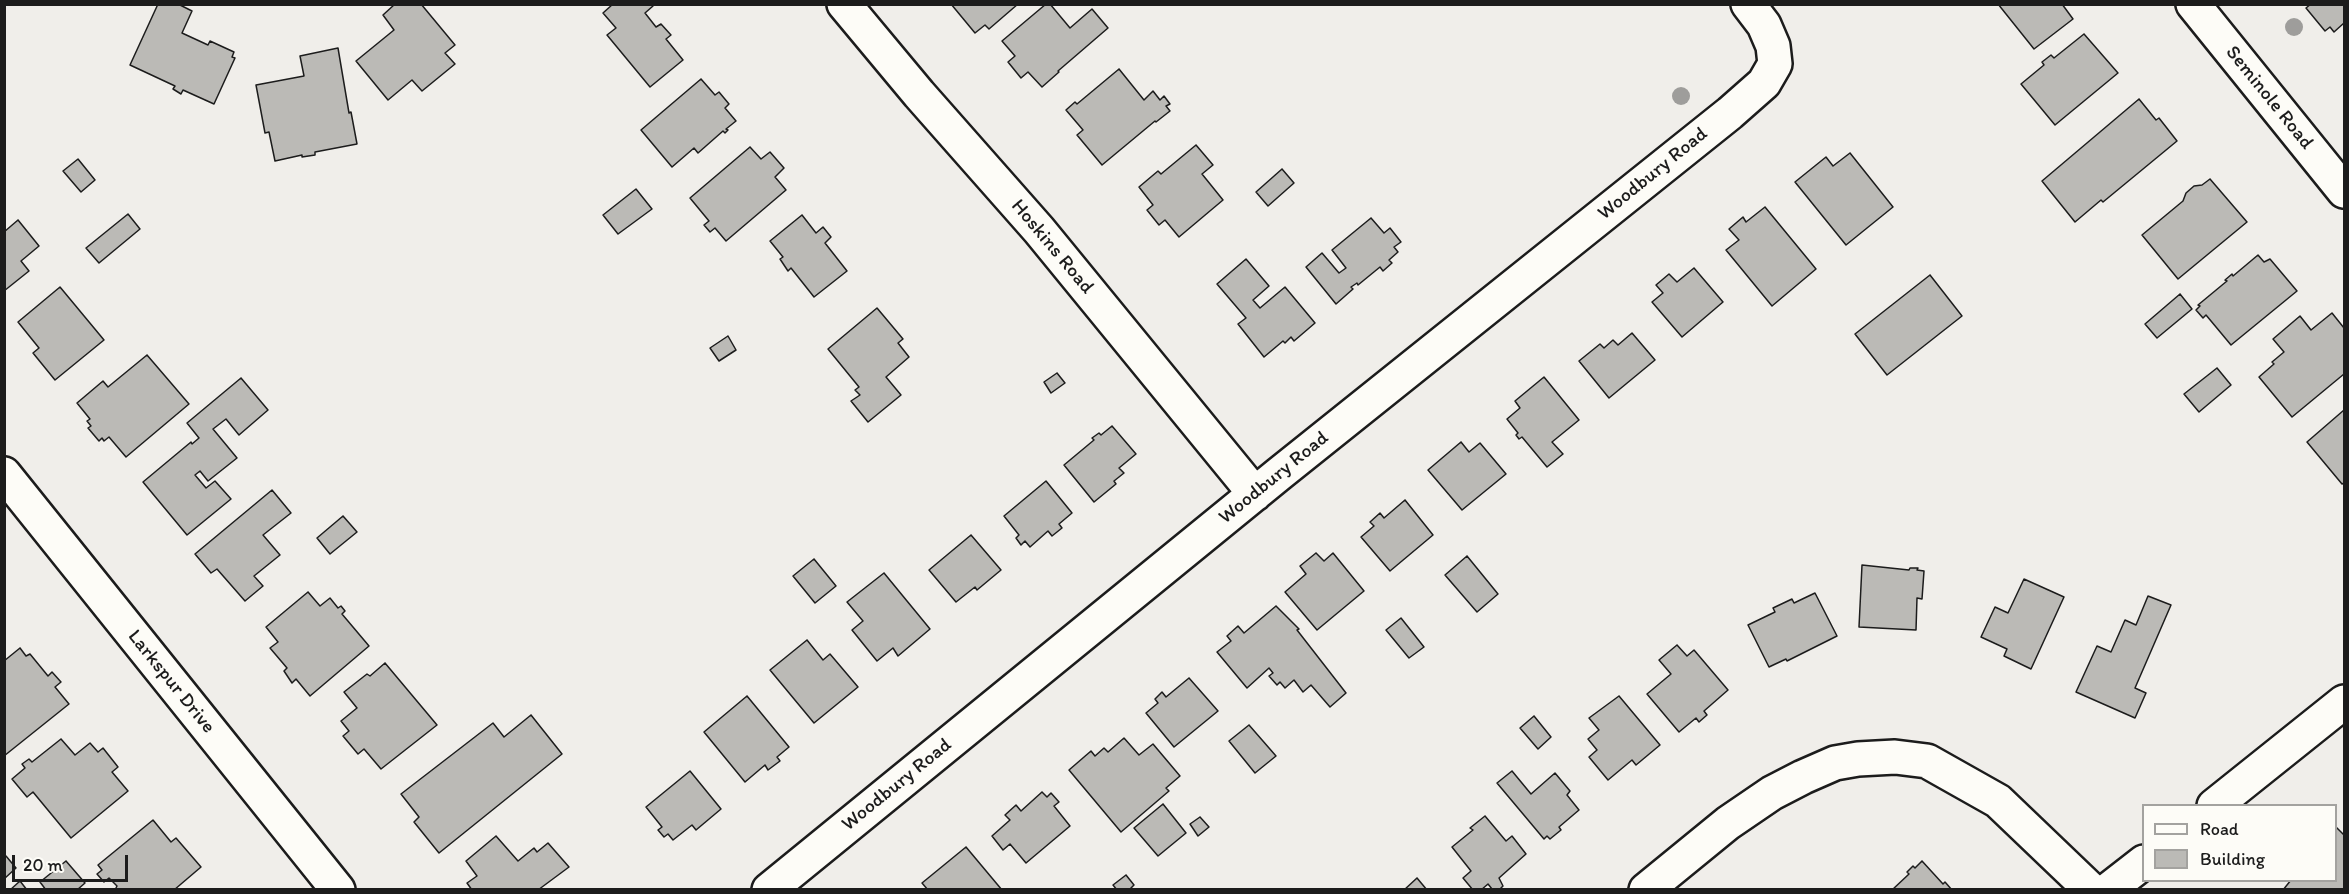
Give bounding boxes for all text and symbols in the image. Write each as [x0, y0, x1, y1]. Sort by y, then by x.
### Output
street label: Seminole Road [2220, 41, 2318, 155]
street label: Woodbury Road [1593, 122, 1713, 226]
street label: Hoskins Road [1005, 195, 1099, 299]
street label: Woodbury Road [1214, 426, 1334, 530]
street label: Larkspur Drive [122, 625, 220, 739]
street label: Woodbury Road [837, 733, 957, 837]
legend [2142, 804, 2337, 882]
text: Road [2200, 818, 2239, 840]
scale bar [15, 843, 130, 881]
text: Building [2200, 848, 2265, 870]
text: 20 m [23, 854, 63, 876]

